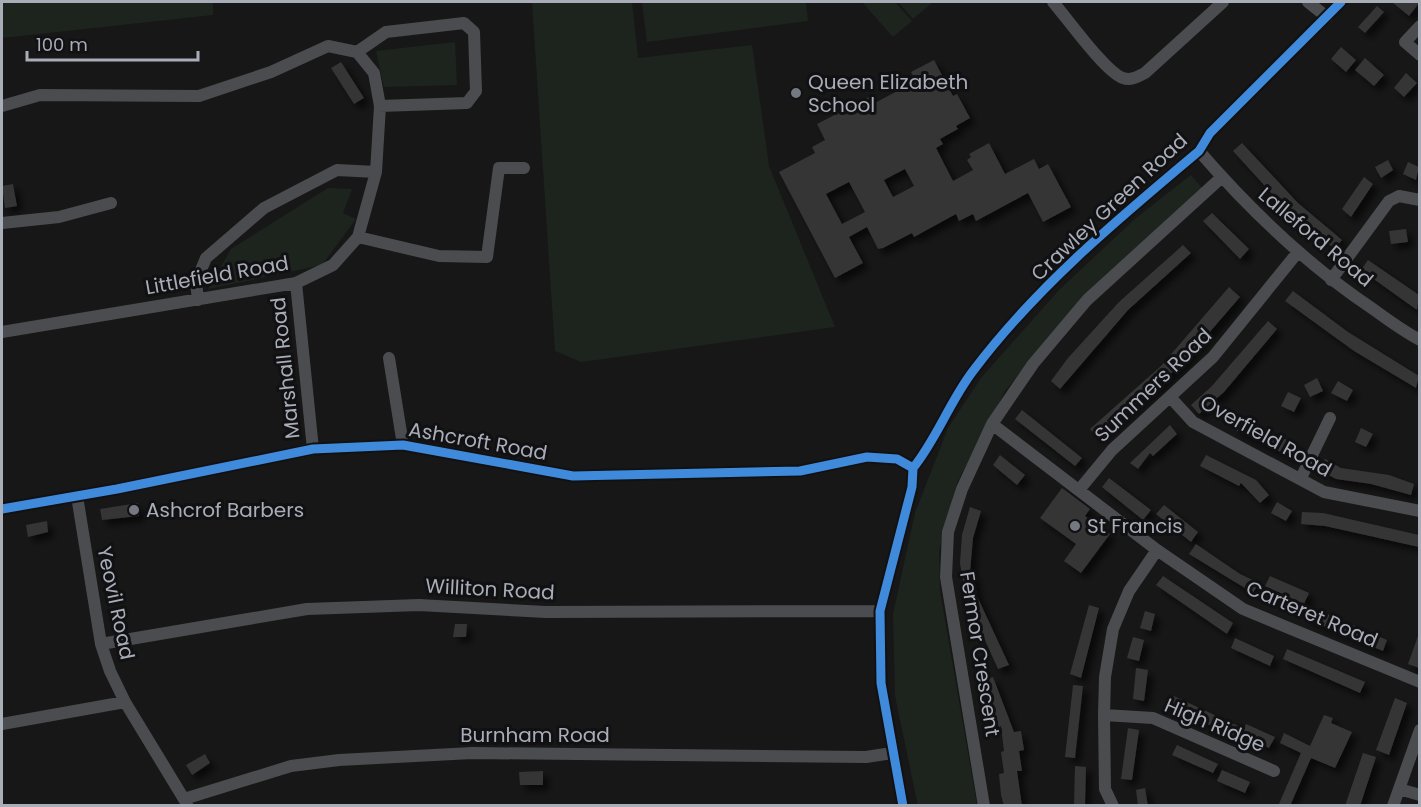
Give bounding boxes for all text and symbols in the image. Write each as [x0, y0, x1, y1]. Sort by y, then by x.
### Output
scale bar [27, 24, 198, 62]
text: 100 m [36, 32, 88, 57]
place label: Queen Elizabeth School [808, 68, 968, 119]
marker: Queen Elizabeth School [789, 86, 803, 100]
street label: Crawley Green Road [1025, 127, 1193, 287]
street label: Lalleford Road [1253, 181, 1379, 293]
street label: Littlefield Road [143, 249, 291, 301]
street label: Marshall Road [264, 296, 306, 440]
street label: Summers Road [1088, 322, 1218, 448]
street label: Overfield Road [1195, 388, 1337, 484]
street label: Ashcroft Road [406, 415, 550, 467]
place label: Ashcrof Barbers [146, 496, 304, 524]
marker: Ashcrof Barbers [127, 503, 141, 517]
place label: St Francis [1087, 512, 1183, 540]
marker: St Francis [1068, 519, 1082, 533]
street label: Yeovil Road [90, 544, 142, 662]
street label: Fermor Crescent [953, 570, 1007, 738]
street label: Williton Road [425, 572, 555, 606]
street label: Carteret Road [1242, 574, 1382, 654]
street label: High Ridge [1160, 691, 1270, 759]
street label: Burnham Road [460, 721, 610, 749]

